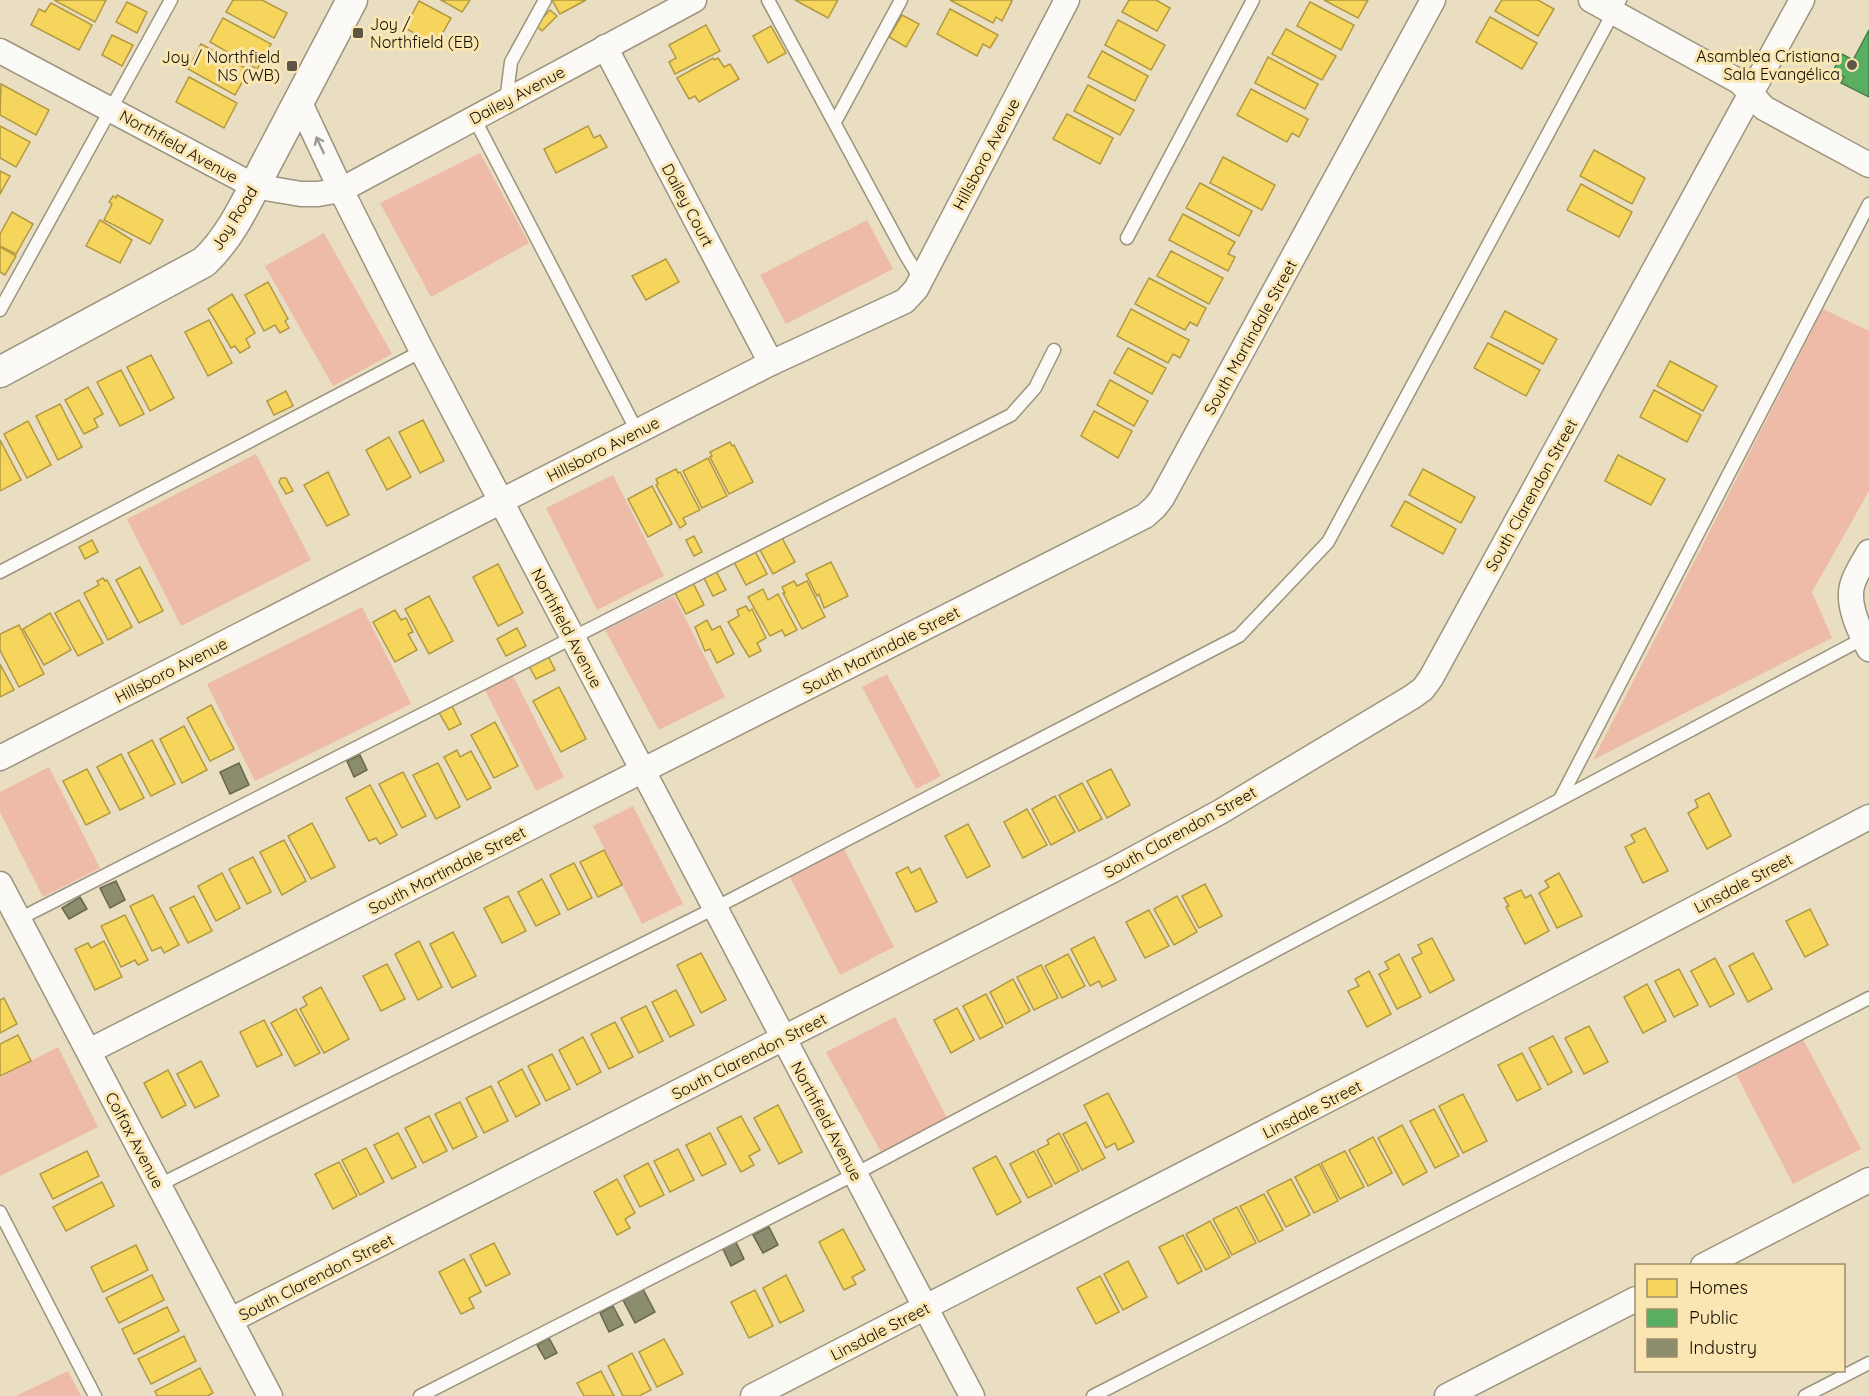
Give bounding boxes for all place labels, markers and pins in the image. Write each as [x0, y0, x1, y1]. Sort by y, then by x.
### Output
place label: Joy / Northfield (EB) [370, 14, 479, 52]
marker: Joy / Northfield (EB) [351, 26, 365, 40]
place label: Asamblea Cristiana Sala Evangélica [1696, 46, 1840, 84]
place label: Joy / Northfield NS (WB) [162, 47, 280, 85]
marker: Asamblea Cristiana Sala Evangélica [1845, 58, 1859, 72]
marker: Joy / Northfield NS (WB) [285, 59, 299, 73]

